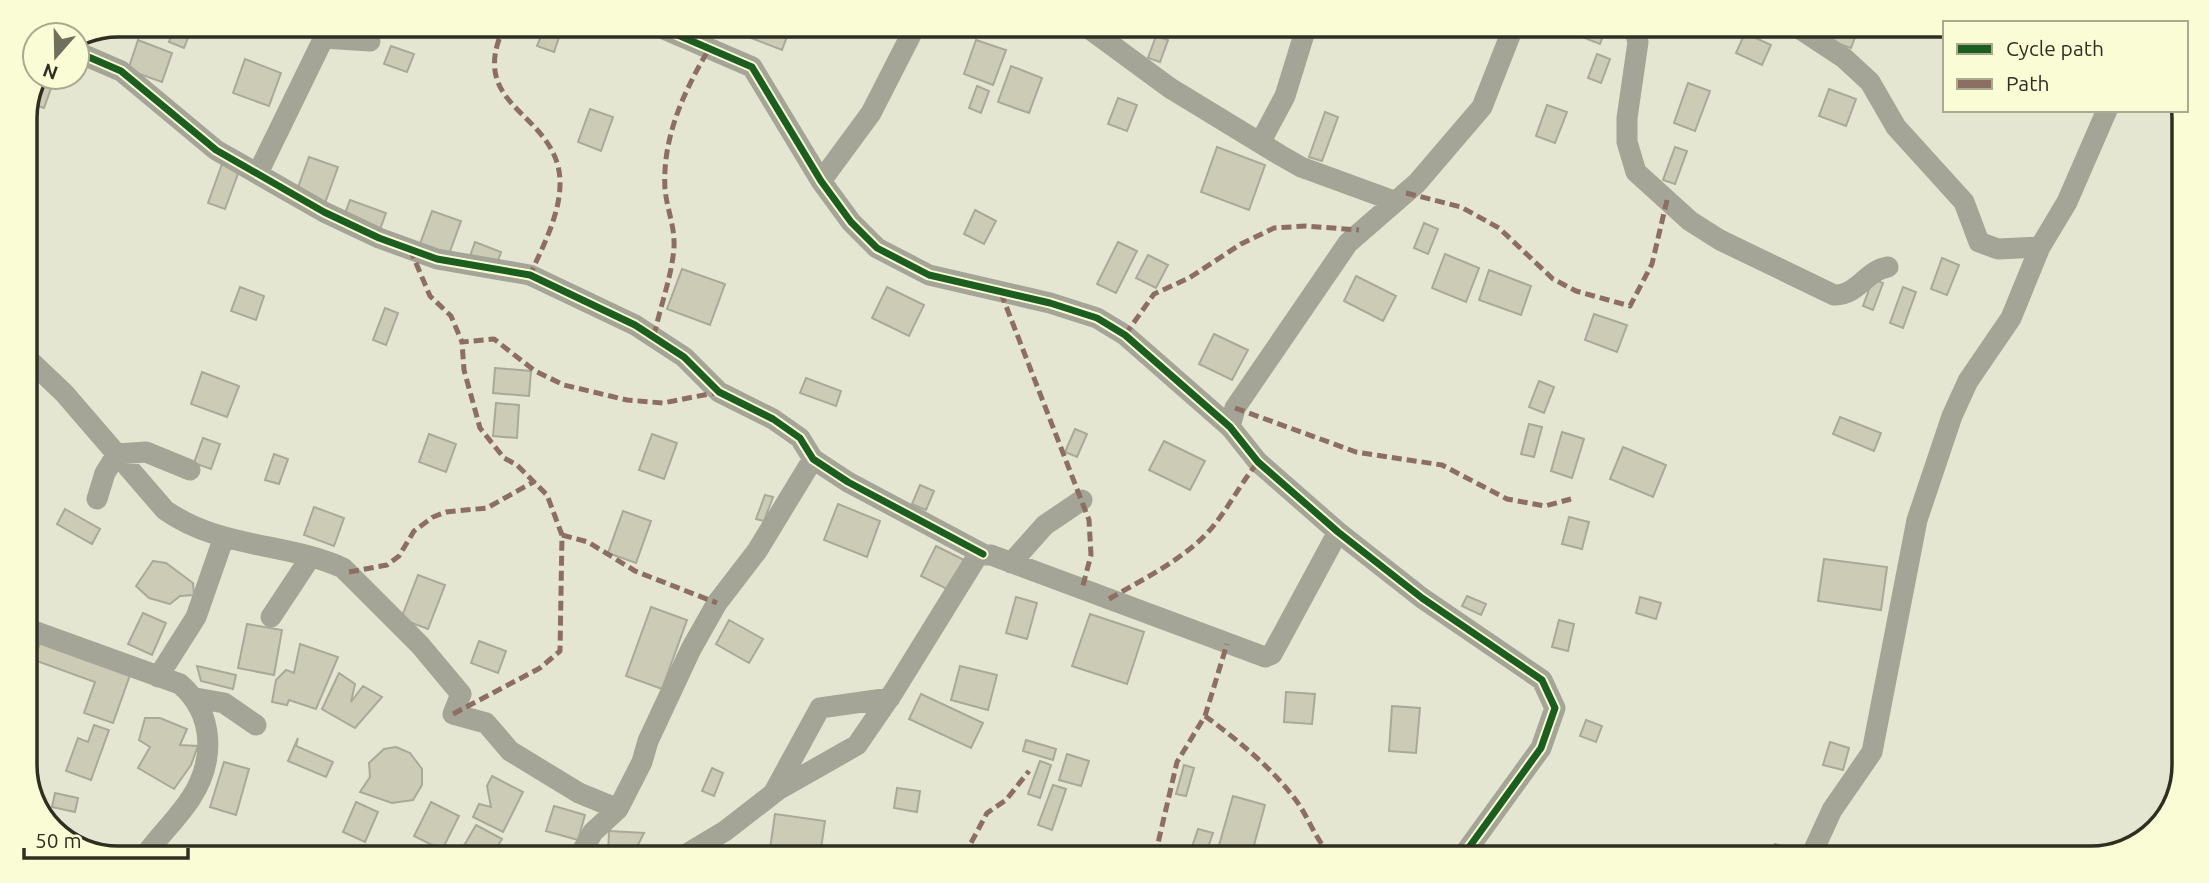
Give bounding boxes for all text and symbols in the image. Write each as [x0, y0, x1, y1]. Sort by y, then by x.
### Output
north arrow [21, 21, 91, 91]
legend [1943, 21, 2188, 112]
text: Cycle path [2006, 36, 2104, 60]
text: N [40, 59, 61, 85]
text: Path [2006, 71, 2049, 95]
scale bar [24, 816, 189, 860]
text: 50 m [35, 828, 82, 852]

